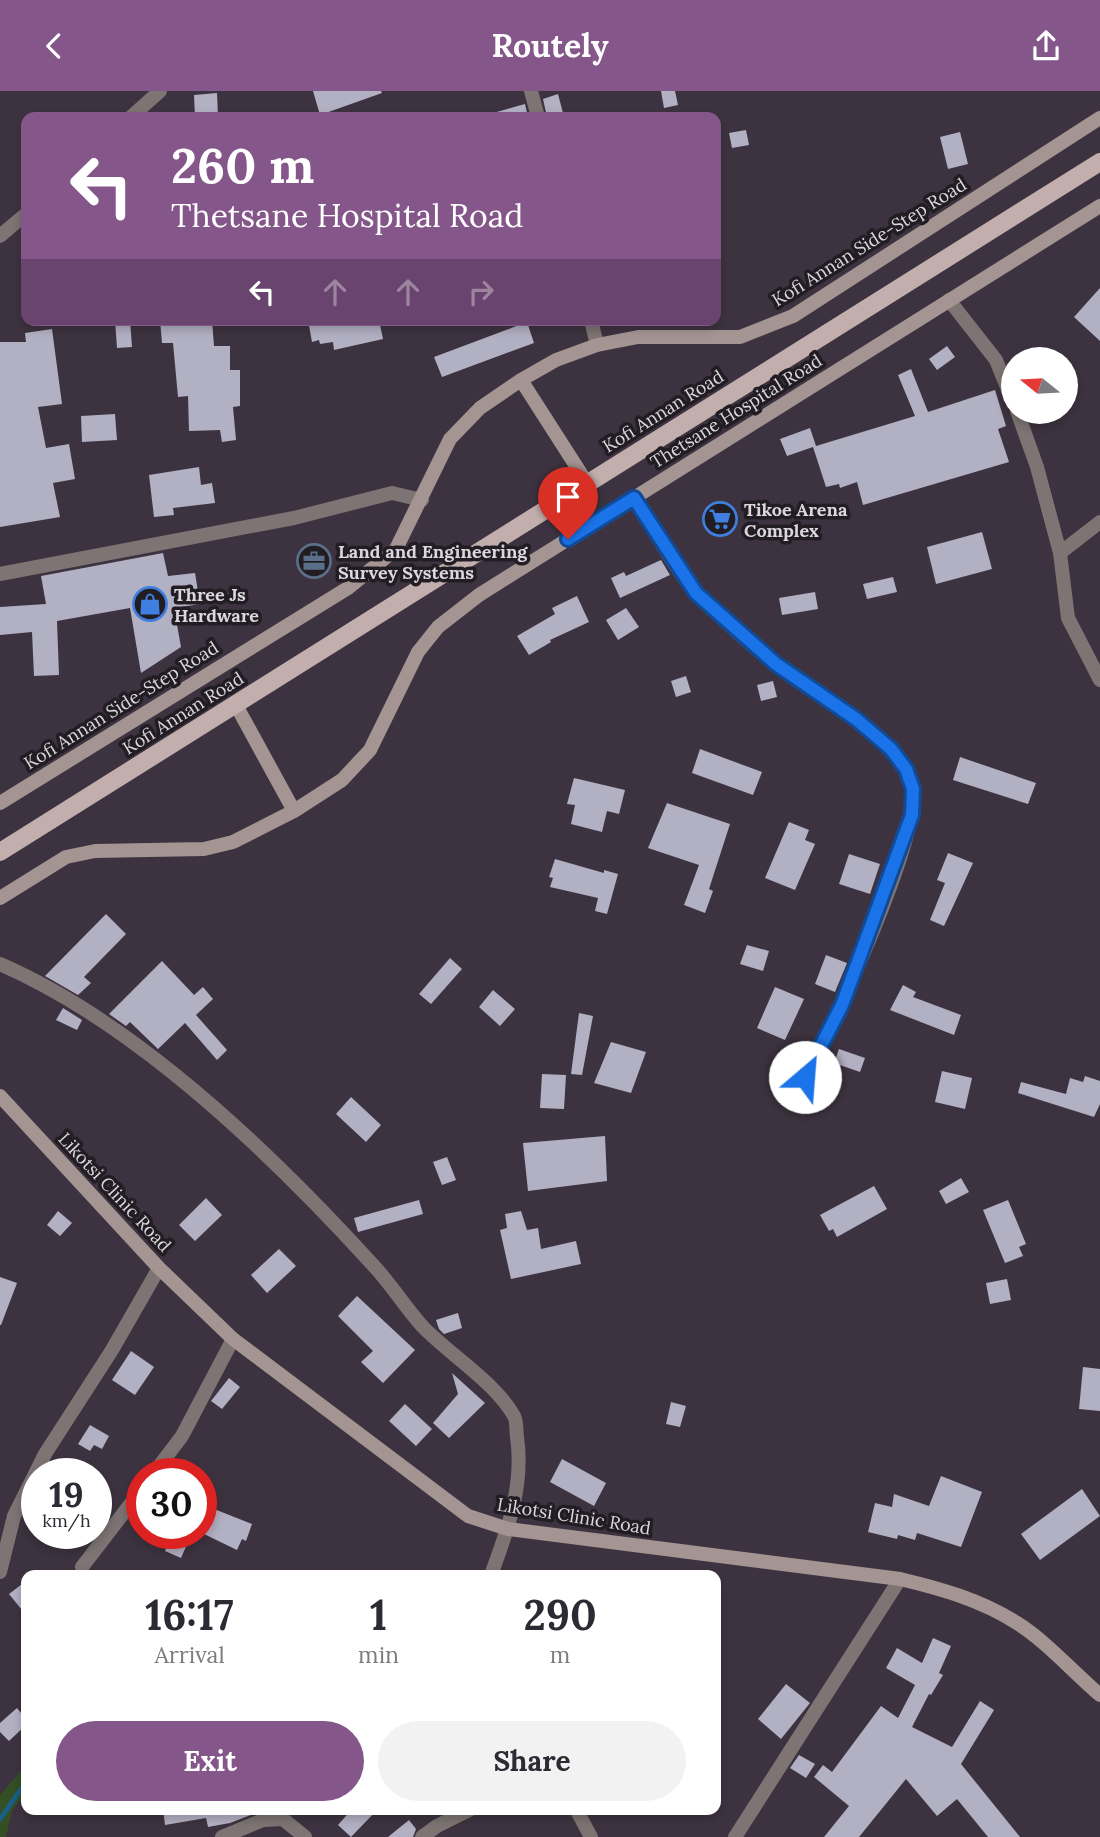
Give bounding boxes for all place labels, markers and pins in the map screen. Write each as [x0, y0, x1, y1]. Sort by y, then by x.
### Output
pin [538, 467, 598, 539]
place label: Tikoe Arena Complex [744, 498, 848, 542]
supermarket icon: Tikoe Arena Complex [701, 500, 739, 538]
place label: Land and Engineering Survey Systems [338, 540, 528, 584]
office icon: Land and Engineering Survey Systems [295, 542, 333, 580]
place label: Three Js Hardware [174, 583, 259, 627]
shop icon: Three Js Hardware [131, 585, 169, 623]

